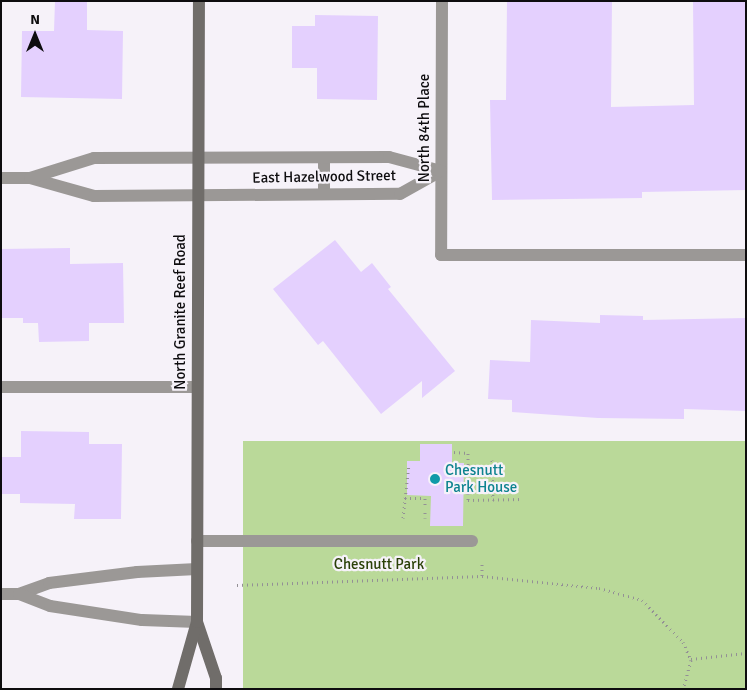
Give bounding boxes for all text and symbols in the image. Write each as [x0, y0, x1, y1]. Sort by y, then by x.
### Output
north arrow [10, 10, 60, 60]
text: N [30, 11, 40, 28]
street label: North 84th Place [416, 74, 434, 182]
street label: East Hazelwood Street [252, 167, 396, 187]
street label: North Granite Reef Road [172, 234, 190, 390]
place label: Chesnutt Park House [445, 461, 517, 496]
marker: Chesnutt Park House [429, 473, 441, 485]
park label: Chesnutt Park [334, 556, 424, 574]

